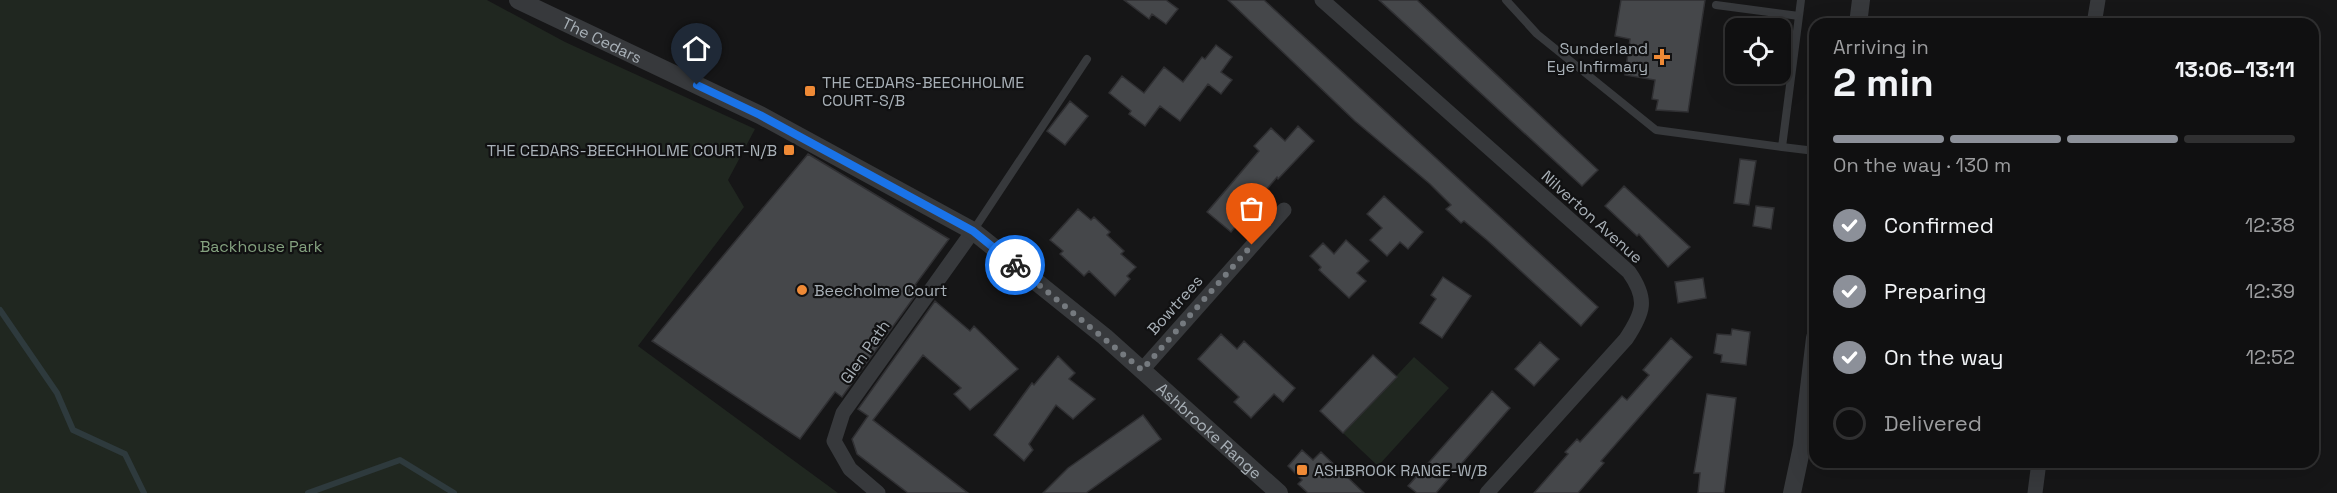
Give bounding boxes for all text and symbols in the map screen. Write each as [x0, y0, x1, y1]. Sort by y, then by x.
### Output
street label: The Cedars [558, 12, 646, 68]
map controls [1725, 18, 1791, 84]
button: locate [1725, 18, 1791, 84]
pin [671, 23, 722, 85]
icon: home [680, 32, 713, 65]
text: Arriving in [1833, 34, 1929, 60]
place label: Sunderland Eye Infirmary [1547, 38, 1648, 77]
marker: Sunderland Eye Infirmary [1653, 48, 1671, 66]
text: 13:06–13:11 [2175, 55, 2295, 83]
text: 2 min [1833, 58, 1934, 107]
place label: THE CEDARS-BEECHHOLME COURT-S/B [822, 72, 1024, 111]
marker: THE CEDARS-BEECHHOLME COURT-S/B [803, 84, 817, 98]
place label: THE CEDARS-BEECHHOLME COURT-N/B [487, 140, 777, 161]
marker: THE CEDARS-BEECHHOLME COURT-N/B [782, 143, 796, 157]
text: On the way · 130 m [1833, 152, 2011, 178]
street label: Nilverton Avenue [1537, 166, 1647, 268]
pin [1226, 183, 1277, 245]
icon: bag [1235, 192, 1268, 225]
icon: check [1833, 209, 1866, 242]
text: Confirmed [1884, 211, 1994, 239]
text: 12:38 [2245, 212, 2295, 238]
courier [985, 235, 1045, 295]
park label: Backhouse Park [200, 236, 323, 257]
icon: bike [999, 249, 1032, 282]
street label: Bowtrees [1143, 271, 1207, 339]
icon: check [1833, 275, 1866, 308]
text: Preparing [1884, 277, 1986, 305]
text: 12:39 [2245, 278, 2295, 304]
place label: Beecholme Court [814, 280, 947, 301]
marker: Beecholme Court [795, 283, 809, 297]
street label: Glen Path [835, 316, 895, 388]
icon: check [1833, 341, 1866, 374]
text: On the way [1884, 343, 2003, 371]
text: 12:52 [2246, 344, 2295, 370]
street label: Ashbrooke Range [1152, 378, 1267, 483]
text: Delivered [1884, 409, 1982, 437]
place label: ASHBROOK RANGE-W/B [1314, 460, 1487, 481]
marker: ASHBROOK RANGE-W/B [1295, 463, 1309, 477]

